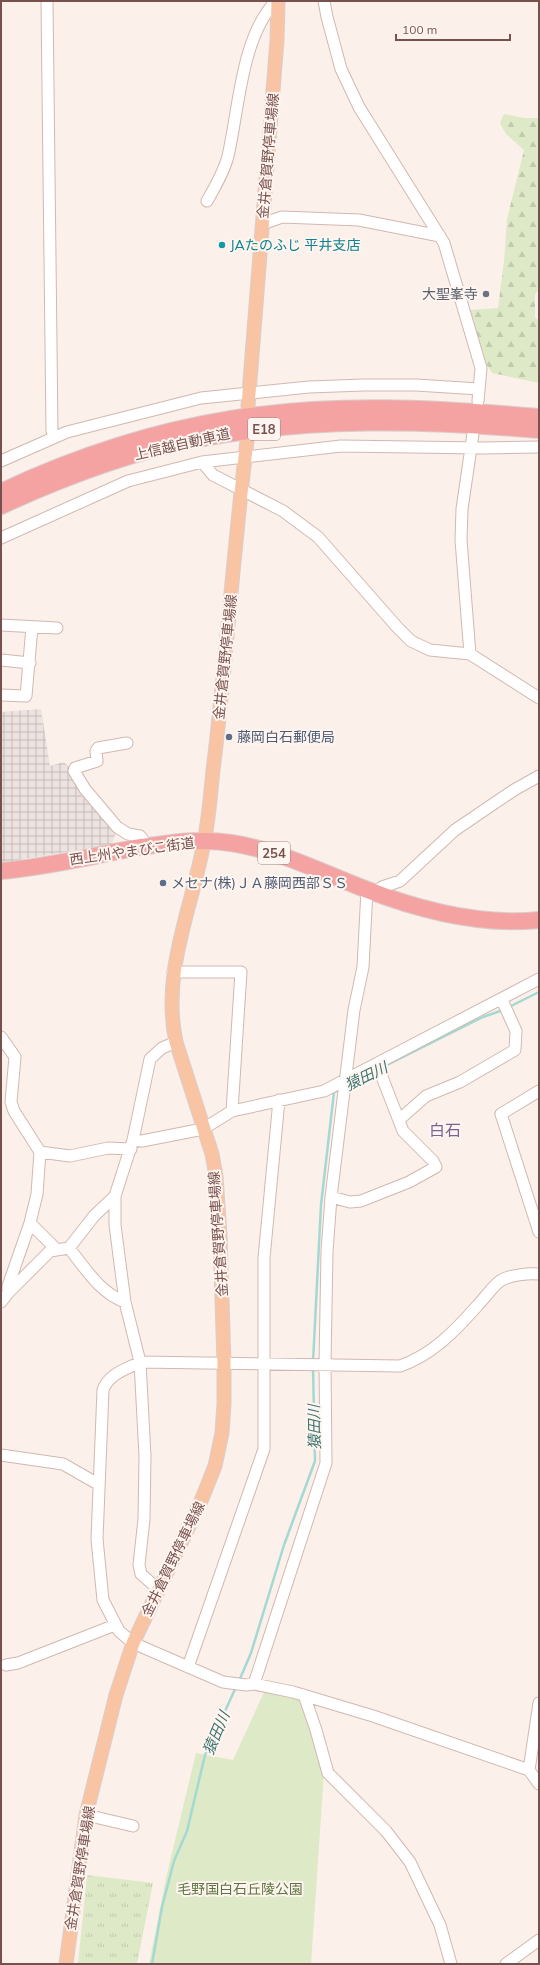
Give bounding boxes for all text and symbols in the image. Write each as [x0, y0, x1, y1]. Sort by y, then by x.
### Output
scale bar [396, 16, 510, 42]
text: 100 m [402, 22, 437, 37]
street label: 金井倉賀野停車場線 [254, 92, 282, 220]
place label: JAたのふじ 平井支店 [230, 236, 361, 254]
marker: JAたのふじ 平井支店 [217, 240, 227, 250]
place label: 大聖峯寺 [422, 285, 478, 303]
marker: 大聖峯寺 [481, 289, 491, 299]
road number: E18 [248, 418, 280, 440]
street label: 上信越自動車道 [132, 424, 232, 464]
street label: 金井倉賀野停車場線 [209, 593, 241, 721]
place label: 藤岡白石郵便局 [237, 728, 335, 746]
marker: 藤岡白石郵便局 [224, 732, 234, 742]
street label: 西上州やまびこ街道 [68, 833, 196, 869]
road number: 254 [258, 842, 290, 864]
place label: メセナ(株)ＪＡ藤岡西部ＳＳ [171, 874, 348, 892]
marker: メセナ(株)ＪＡ藤岡西部ＳＳ [158, 878, 168, 888]
water label: 猿田川 [342, 1057, 392, 1094]
district label: 白石 [429, 1120, 461, 1140]
street label: 金井倉賀野停車場線 [205, 1171, 231, 1297]
water label: 猿田川 [304, 1402, 324, 1450]
street label: 金井倉賀野停車場線 [137, 1498, 209, 1620]
water label: 猿田川 [198, 1707, 234, 1757]
street label: 金井倉賀野停車場線 [61, 1804, 99, 1932]
park label: 毛野国白石丘陵公園 [177, 1880, 303, 1898]

